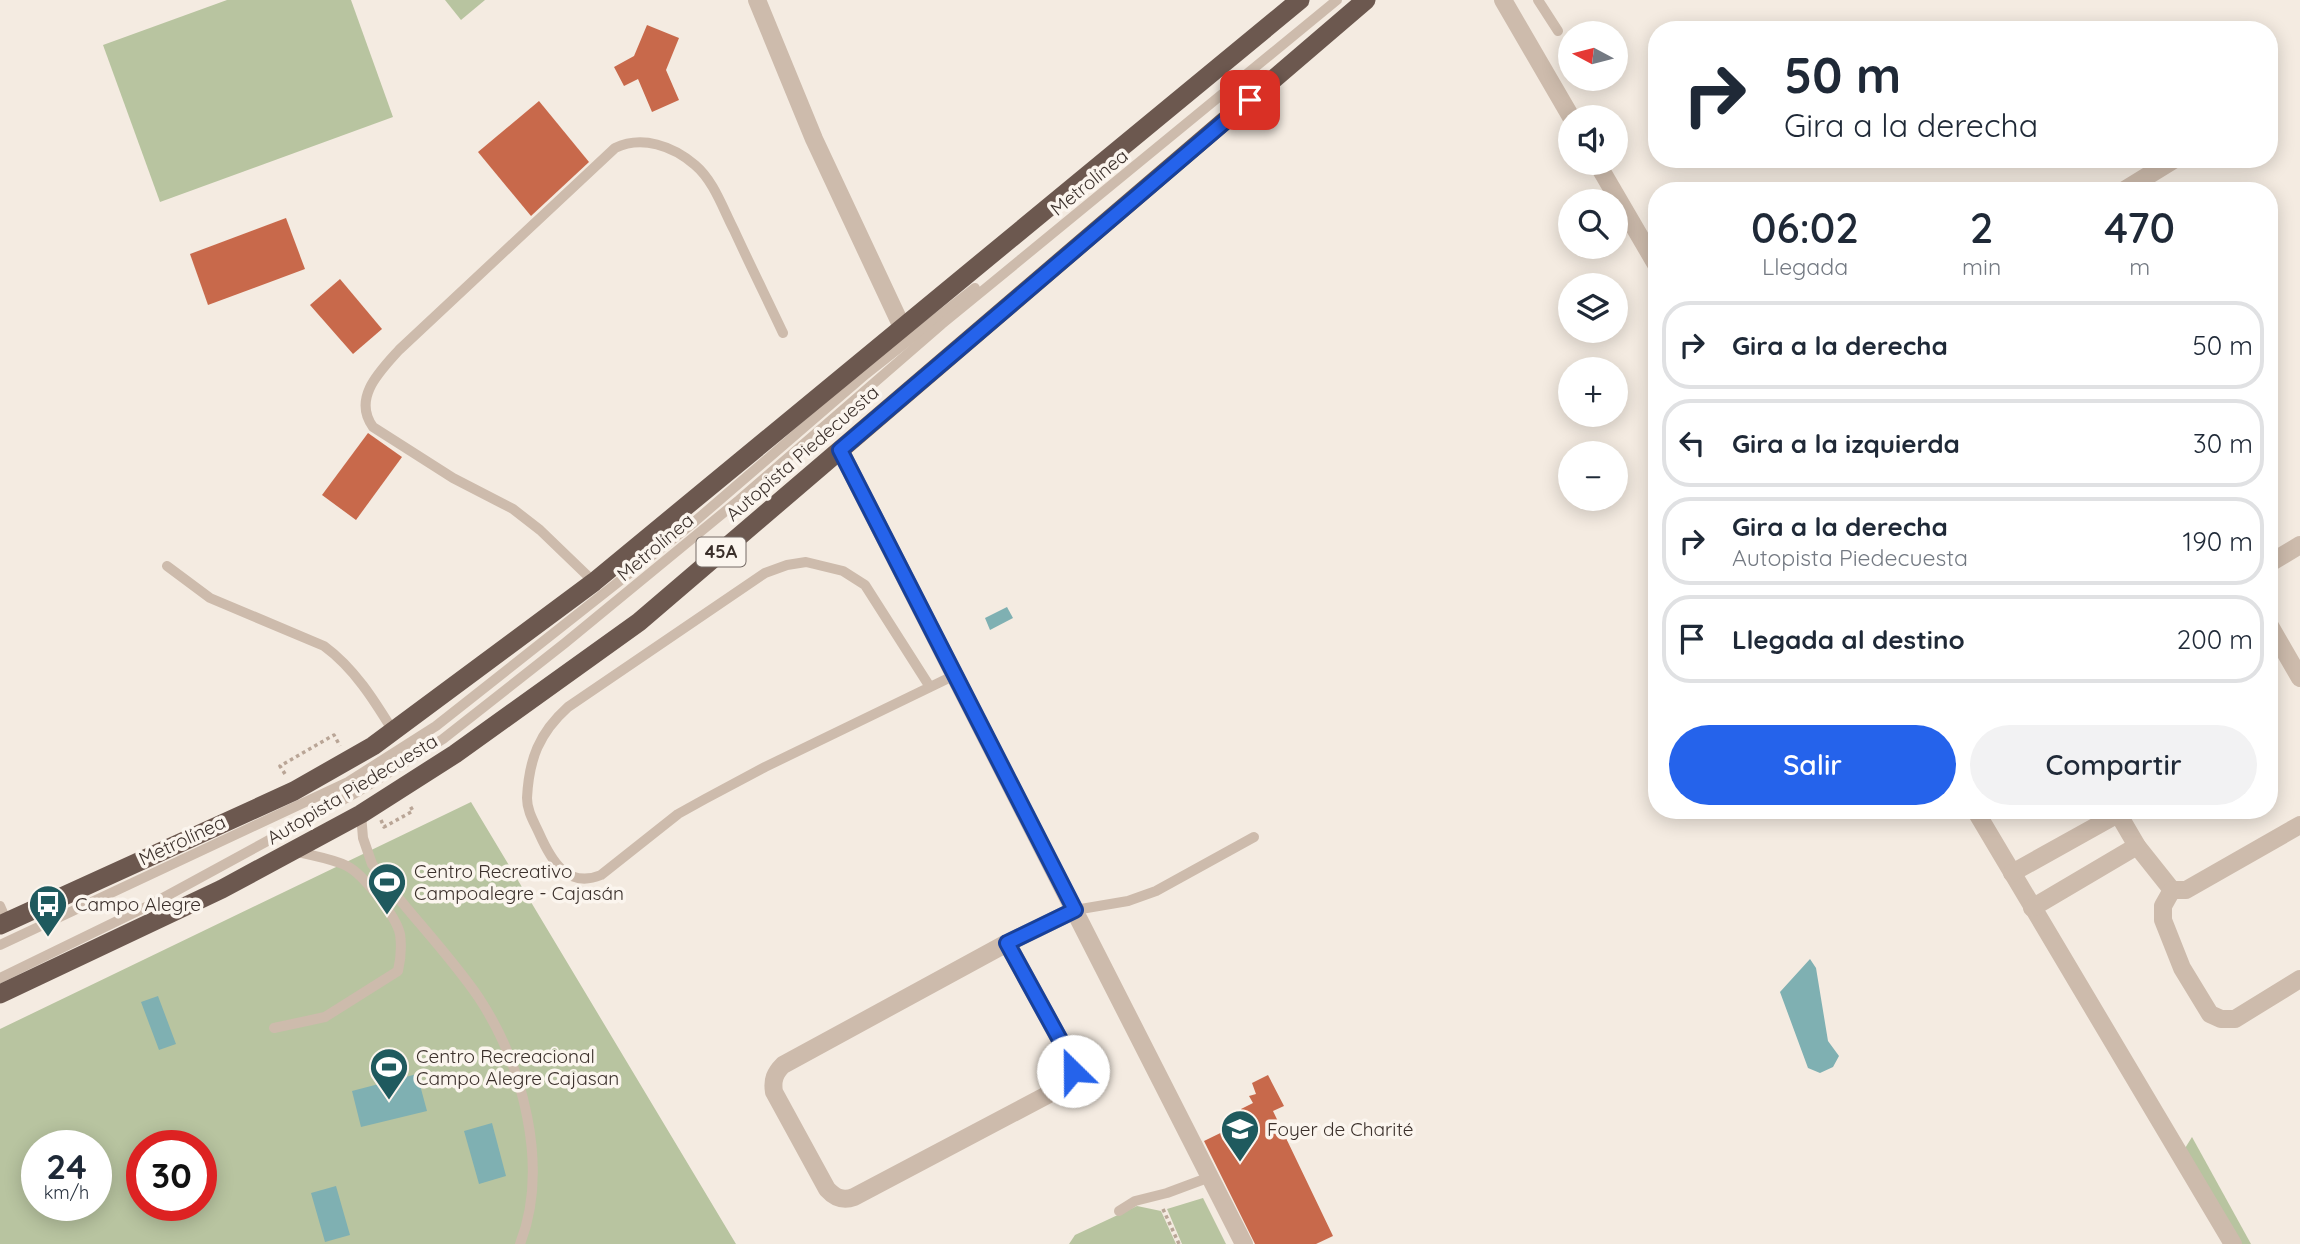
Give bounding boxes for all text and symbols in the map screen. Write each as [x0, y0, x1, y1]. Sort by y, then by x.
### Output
north arrow [1558, 21, 1628, 91]
map controls [1558, 21, 1628, 511]
text: 50 m [1784, 44, 1901, 105]
icon: right [1669, 49, 1760, 140]
pin [1220, 70, 1280, 130]
icon: arrive [1231, 81, 1269, 119]
button: sound [1558, 105, 1628, 175]
text: Gira a la derecha [1784, 105, 2038, 145]
street label: Metrolínea [1045, 143, 1133, 221]
button: search [1558, 189, 1628, 259]
text: 06:02 [1751, 201, 1859, 254]
text: 2 [1970, 201, 1994, 254]
text: 470 [2104, 201, 2175, 254]
text: Llegada [1762, 252, 1848, 281]
text: min [1962, 252, 2001, 281]
text: m [2129, 252, 2150, 281]
button: layers [1558, 273, 1628, 343]
icon: right [1673, 326, 1711, 364]
text: Gira a la derecha [1732, 329, 1948, 362]
text: 50 m [2193, 329, 2253, 362]
button: + [1558, 357, 1628, 427]
street label: Autopista Piedecuesta [721, 380, 883, 526]
icon: left [1673, 424, 1711, 462]
text: Gira a la izquierda [1732, 427, 1960, 460]
text: 30 m [2193, 427, 2253, 460]
button: − [1558, 441, 1628, 511]
street label: Metrolínea [612, 508, 698, 586]
text: Gira a la derecha [1732, 510, 1948, 543]
icon: right [1673, 522, 1711, 560]
text: 190 m [2183, 525, 2253, 558]
road number: 45A [696, 538, 746, 566]
text: Autopista Piedecuesta [1732, 543, 1968, 572]
icon: arrive [1673, 620, 1711, 658]
text: Llegada al destino [1732, 623, 1965, 656]
text: 200 m [2177, 623, 2253, 656]
button: Salir [1669, 725, 1956, 805]
button: Compartir [1970, 725, 2257, 805]
street label: Autopista Piedecuesta [262, 728, 442, 850]
street label: Metrolínea [135, 809, 229, 871]
place label: Centro Recreativo Campoalegre - Cajasán [414, 859, 624, 905]
sports icon: Centro Recreativo Campoalegre - Cajasán [366, 861, 408, 916]
bus stop icon: Campo Alegre [27, 883, 69, 938]
place label: Campo Alegre [75, 892, 201, 916]
position arrow [1036, 1034, 1110, 1108]
place label: Centro Recreacional Campo Alegre Cajasan [416, 1044, 619, 1090]
sports icon: Centro Recreacional Campo Alegre Cajasan [368, 1046, 410, 1101]
school or university icon: Foyer de Charité [1219, 1108, 1261, 1163]
place label: Foyer de Charité [1267, 1117, 1414, 1141]
speed limit sign: 30 [126, 1130, 217, 1221]
text: 24 [46, 1144, 87, 1188]
text: km/h [44, 1181, 89, 1204]

